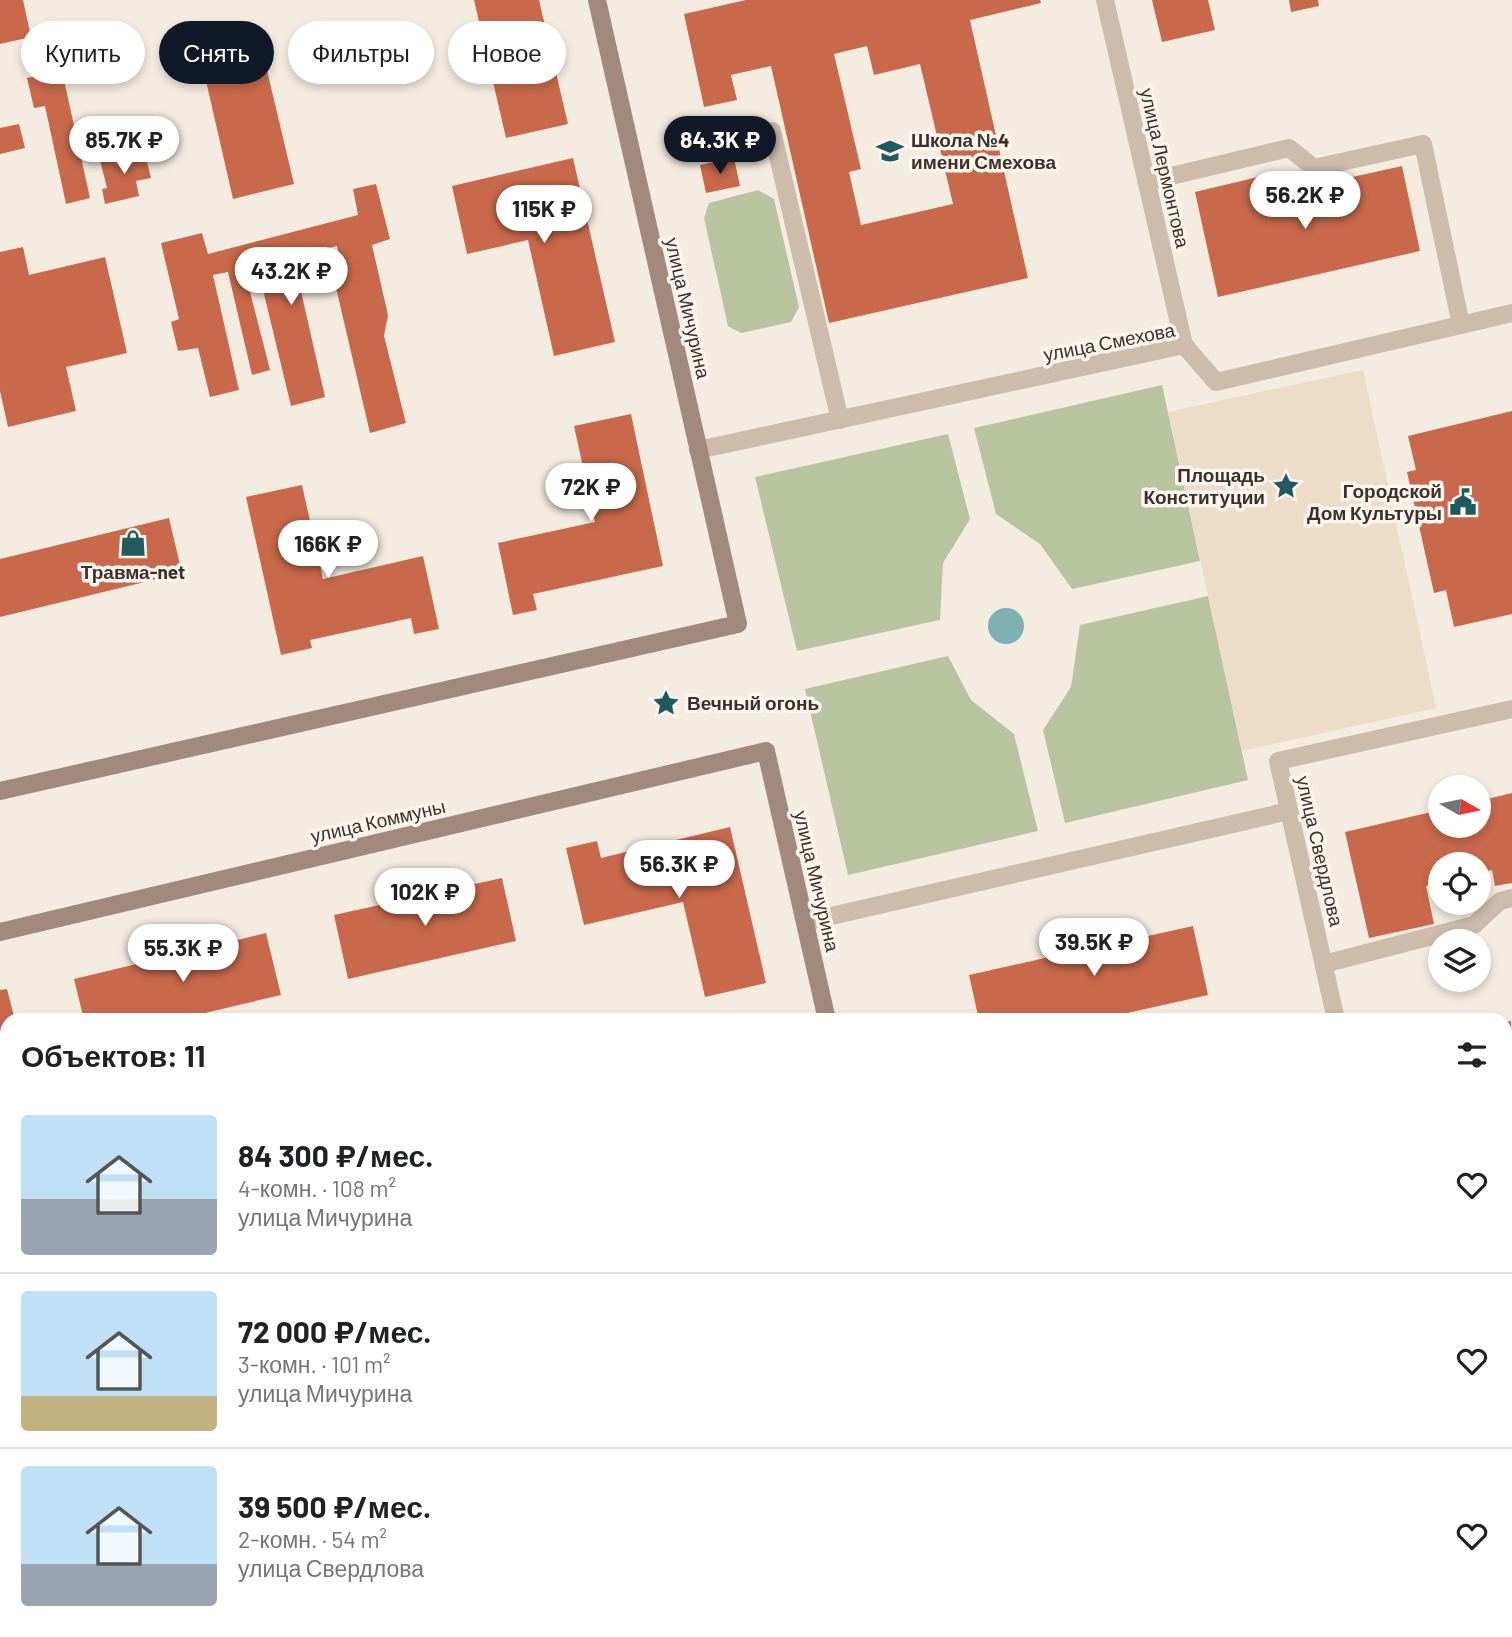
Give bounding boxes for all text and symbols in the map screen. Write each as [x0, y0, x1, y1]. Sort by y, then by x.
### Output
chip: Купить [21, 21, 145, 84]
chip: Снять [159, 21, 274, 84]
chip: Фильтры [288, 21, 434, 84]
chip: Новое [448, 21, 566, 84]
street label: улица Лермонтова [1136, 86, 1195, 250]
pin: 85.7K ₽ [59, 116, 189, 176]
pin: 84.3K ₽ [655, 116, 785, 176]
text: 85.7K ₽ [85, 125, 163, 153]
text: 84.3K ₽ [680, 125, 760, 153]
place label: Школа №4 имени Смехова [911, 128, 1056, 173]
school or university icon: Школа №4 имени Смехова [875, 136, 905, 166]
pin: 56.2K ₽ [1240, 172, 1370, 231]
text: 56.2K ₽ [1266, 180, 1344, 208]
pin: 115K ₽ [487, 186, 601, 245]
text: 115K ₽ [512, 194, 576, 222]
street label: улица Мичурина [661, 235, 716, 381]
pin: 43.2K ₽ [226, 247, 356, 307]
text: 43.2K ₽ [251, 256, 331, 284]
street label: улица Смехова [1041, 317, 1177, 366]
pin: 72K ₽ [542, 463, 640, 523]
place label: Площадь Конституции [1143, 463, 1265, 508]
place icon: Площадь Конституции [1271, 471, 1301, 501]
text: 72K ₽ [561, 472, 621, 500]
place label: Городской Дом Культуры [1307, 479, 1442, 524]
public building icon: Городской Дом Культуры [1448, 487, 1478, 517]
pin: 166K ₽ [271, 520, 385, 580]
shop icon: Травма-net [118, 528, 148, 558]
text: 166K ₽ [294, 529, 362, 557]
place label: Травма-net [81, 560, 185, 583]
place icon: Вечный огонь [651, 688, 681, 718]
place label: Вечный огонь [687, 691, 819, 714]
street label: улица Свердлова [1292, 773, 1349, 929]
north arrow [1428, 775, 1491, 838]
map controls [1428, 775, 1491, 992]
street label: улица Коммуны [308, 794, 448, 847]
street label: улица Мичурина [790, 808, 845, 954]
pin: 56.3K ₽ [614, 841, 744, 900]
text: 56.3K ₽ [640, 849, 718, 877]
button: locate [1428, 852, 1491, 915]
pin: 102K ₽ [368, 869, 482, 928]
text: 102K ₽ [390, 877, 460, 905]
pin: 39.5K ₽ [1029, 918, 1159, 978]
pin: 55.3K ₽ [118, 925, 248, 984]
text: 39.5K ₽ [1055, 927, 1133, 955]
button: layers [1428, 929, 1491, 992]
text: 55.3K ₽ [144, 933, 222, 961]
icon: filters [1453, 1036, 1491, 1074]
text: Объектов: 11 [21, 1037, 205, 1073]
text: 84 300 ₽/мес. [238, 1137, 433, 1173]
icon: home [77, 1143, 161, 1227]
icon: heart [1453, 1166, 1491, 1204]
text: 4-комн. · 108 m² [238, 1174, 396, 1202]
text: улица Мичурина [238, 1203, 412, 1231]
text: 72 000 ₽/мес. [238, 1313, 431, 1349]
icon: home [77, 1319, 161, 1403]
icon: heart [1453, 1342, 1491, 1380]
text: 3-комн. · 101 m² [238, 1350, 391, 1378]
text: улица Мичурина [238, 1379, 412, 1407]
text: 39 500 ₽/мес. [238, 1488, 431, 1524]
icon: home [77, 1494, 161, 1578]
icon: heart [1453, 1517, 1491, 1555]
text: 2-комн. · 54 m² [238, 1525, 387, 1553]
text: улица Свердлова [238, 1554, 424, 1582]

